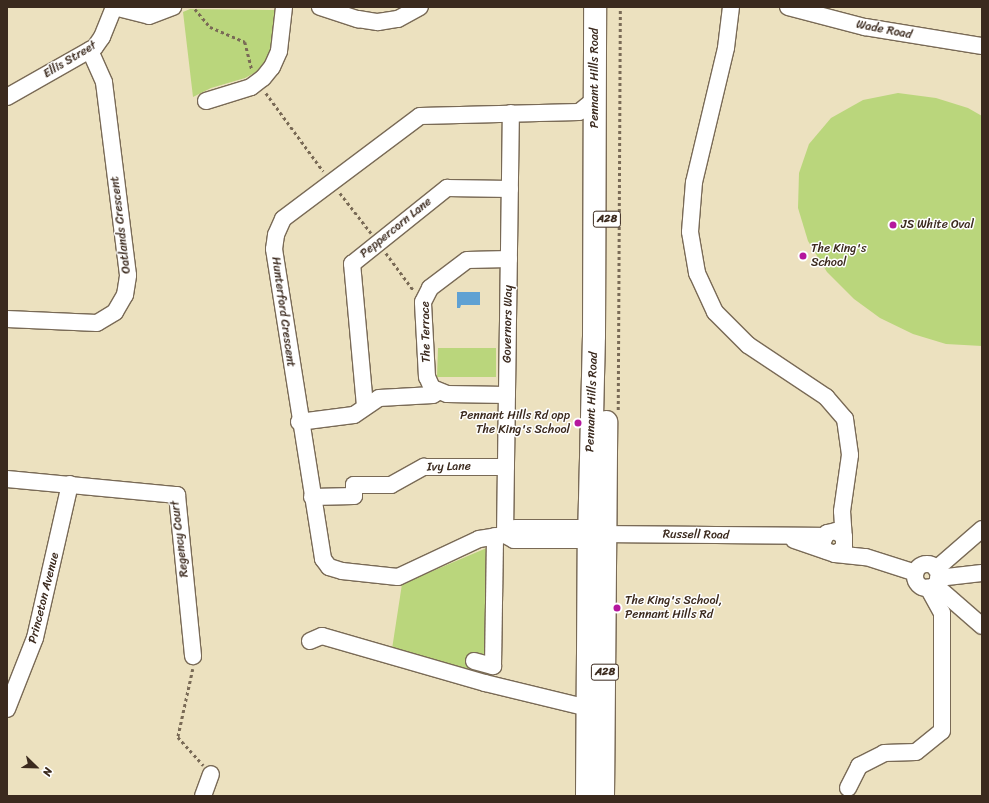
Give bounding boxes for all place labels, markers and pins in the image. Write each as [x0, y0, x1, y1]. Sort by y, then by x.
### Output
place label: JS White Oval [901, 218, 973, 232]
marker: JS White Oval [888, 220, 898, 230]
place label: The King's School [811, 242, 866, 270]
marker: The King's School [798, 251, 808, 261]
place label: Pennant Hills Rd opp The King's School [461, 409, 570, 437]
marker: Pennant Hills Rd opp The King's School [573, 418, 583, 428]
place label: The King's School, Pennant Hills Rd [625, 594, 722, 622]
marker: The King's School, Pennant Hills Rd [612, 603, 622, 613]

